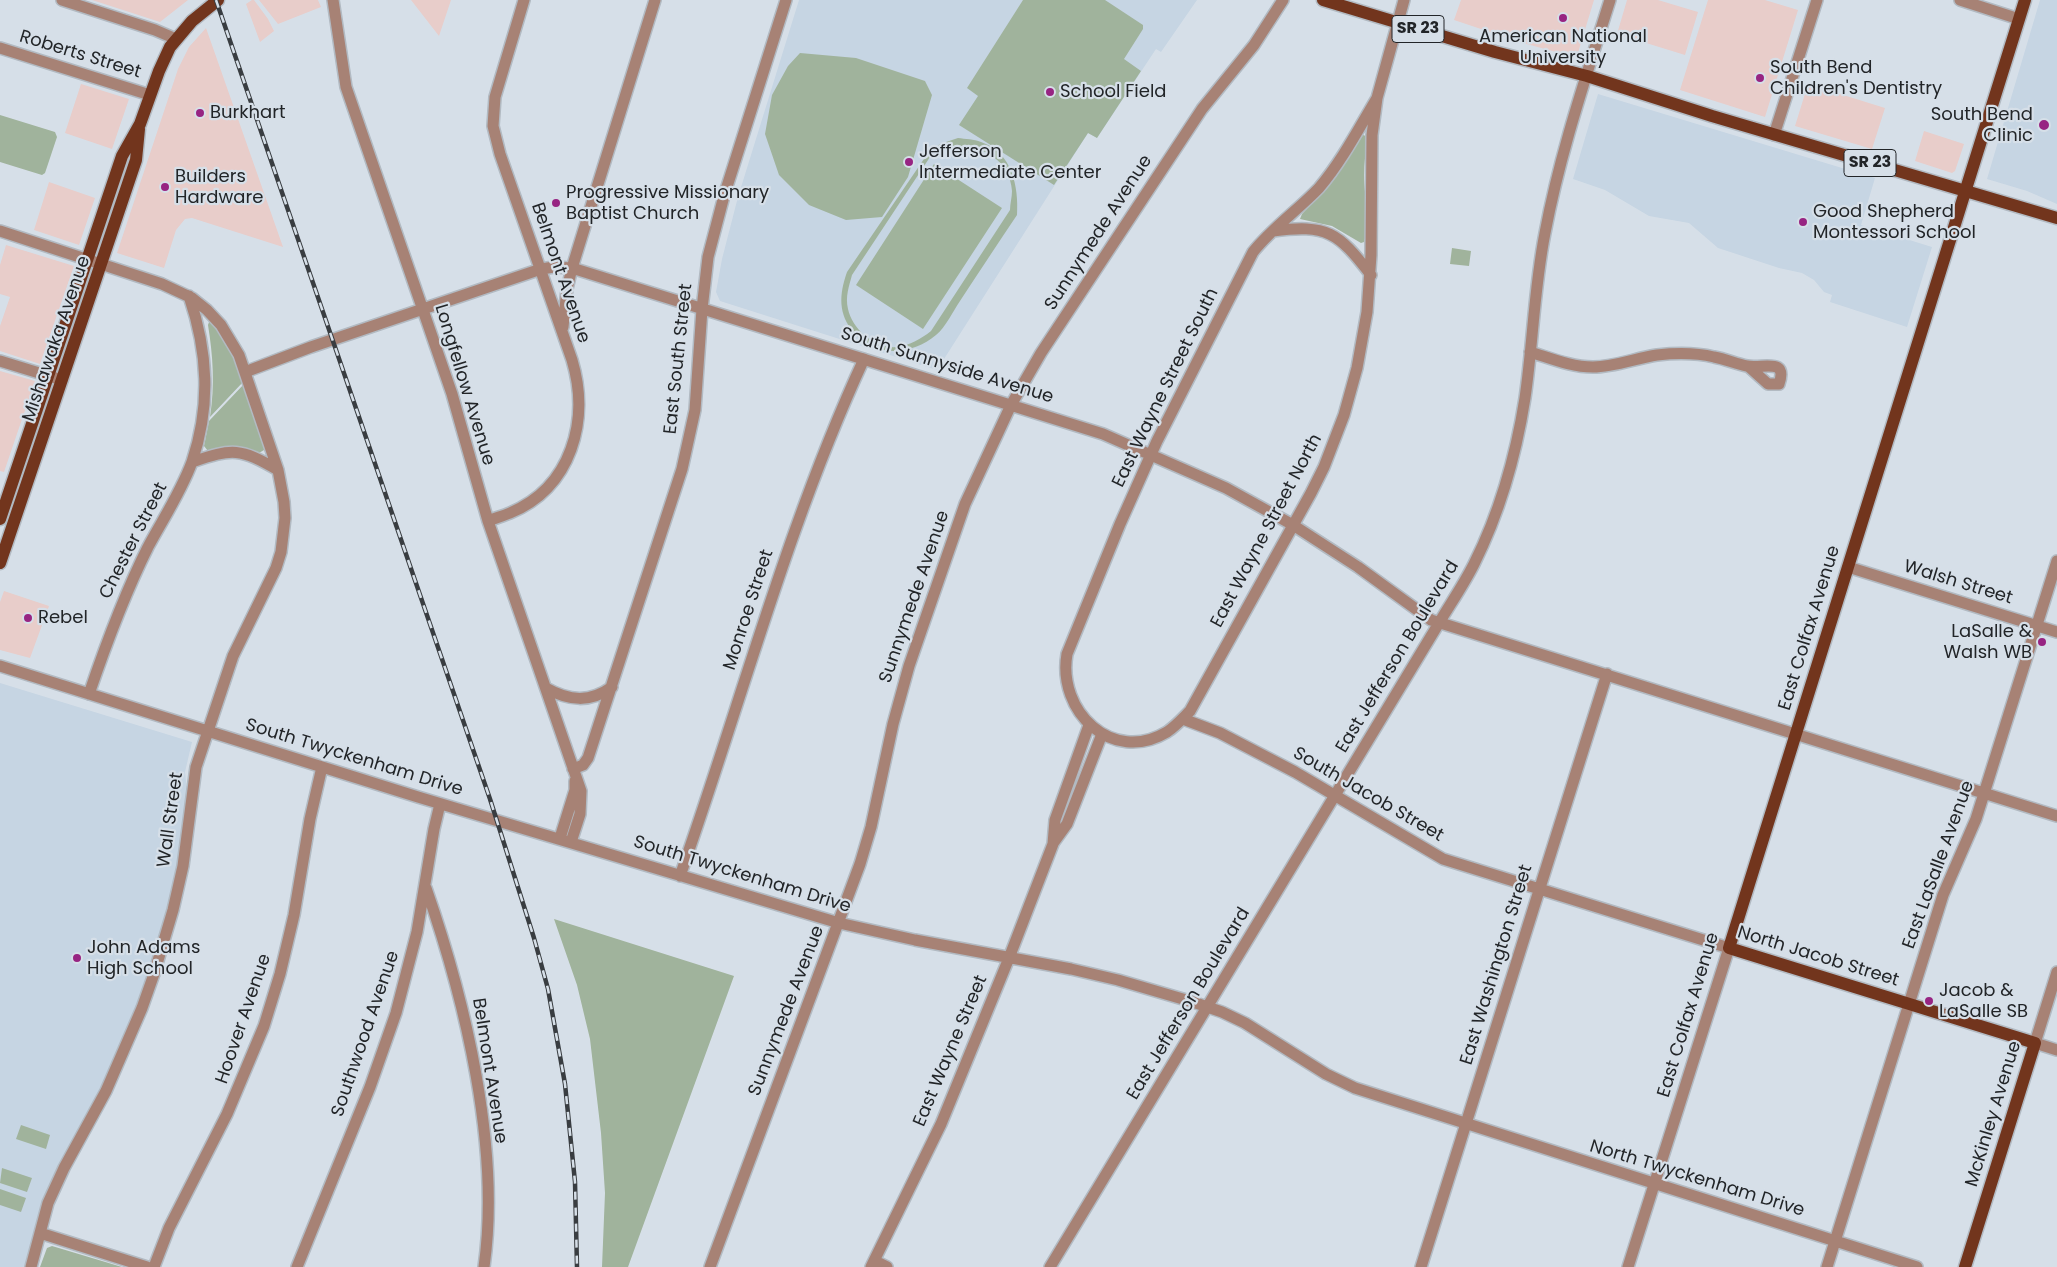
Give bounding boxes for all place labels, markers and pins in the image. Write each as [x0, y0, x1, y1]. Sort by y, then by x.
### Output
marker: American National University [1557, 12, 1569, 24]
place label: American National University [1479, 26, 1647, 68]
place label: South Bend Children's Dentistry [1770, 57, 1942, 100]
marker: South Bend Children's Dentistry [1754, 72, 1766, 84]
place label: School Field [1060, 81, 1167, 103]
marker: School Field [1044, 86, 1056, 98]
place label: Burkhart [210, 102, 285, 124]
place label: South Bend Clinic [1931, 104, 2033, 146]
marker: Burkhart [194, 107, 206, 119]
marker: South Bend Clinic [2037, 118, 2051, 132]
place label: Jefferson Intermediate Center [919, 141, 1101, 183]
marker: Jefferson Intermediate Center [903, 156, 915, 168]
place label: Builders Hardware [175, 166, 263, 208]
marker: Builders Hardware [159, 181, 171, 193]
place label: Progressive Missionary Baptist Church [566, 182, 769, 224]
marker: Progressive Missionary Baptist Church [550, 197, 562, 209]
place label: Good Shepherd Montessori School [1813, 201, 1976, 243]
marker: Good Shepherd Montessori School [1797, 216, 1809, 228]
place label: Rebel [38, 607, 88, 629]
marker: Rebel [22, 612, 34, 624]
place label: LaSalle & Walsh WB [1944, 621, 2032, 664]
marker: LaSalle & Walsh WB [2036, 636, 2048, 648]
place label: John Adams High School [87, 937, 200, 980]
marker: John Adams High School [71, 952, 83, 964]
place label: Jacob & LaSalle SB [1939, 980, 2028, 1022]
marker: Jacob & LaSalle SB [1923, 995, 1935, 1007]

